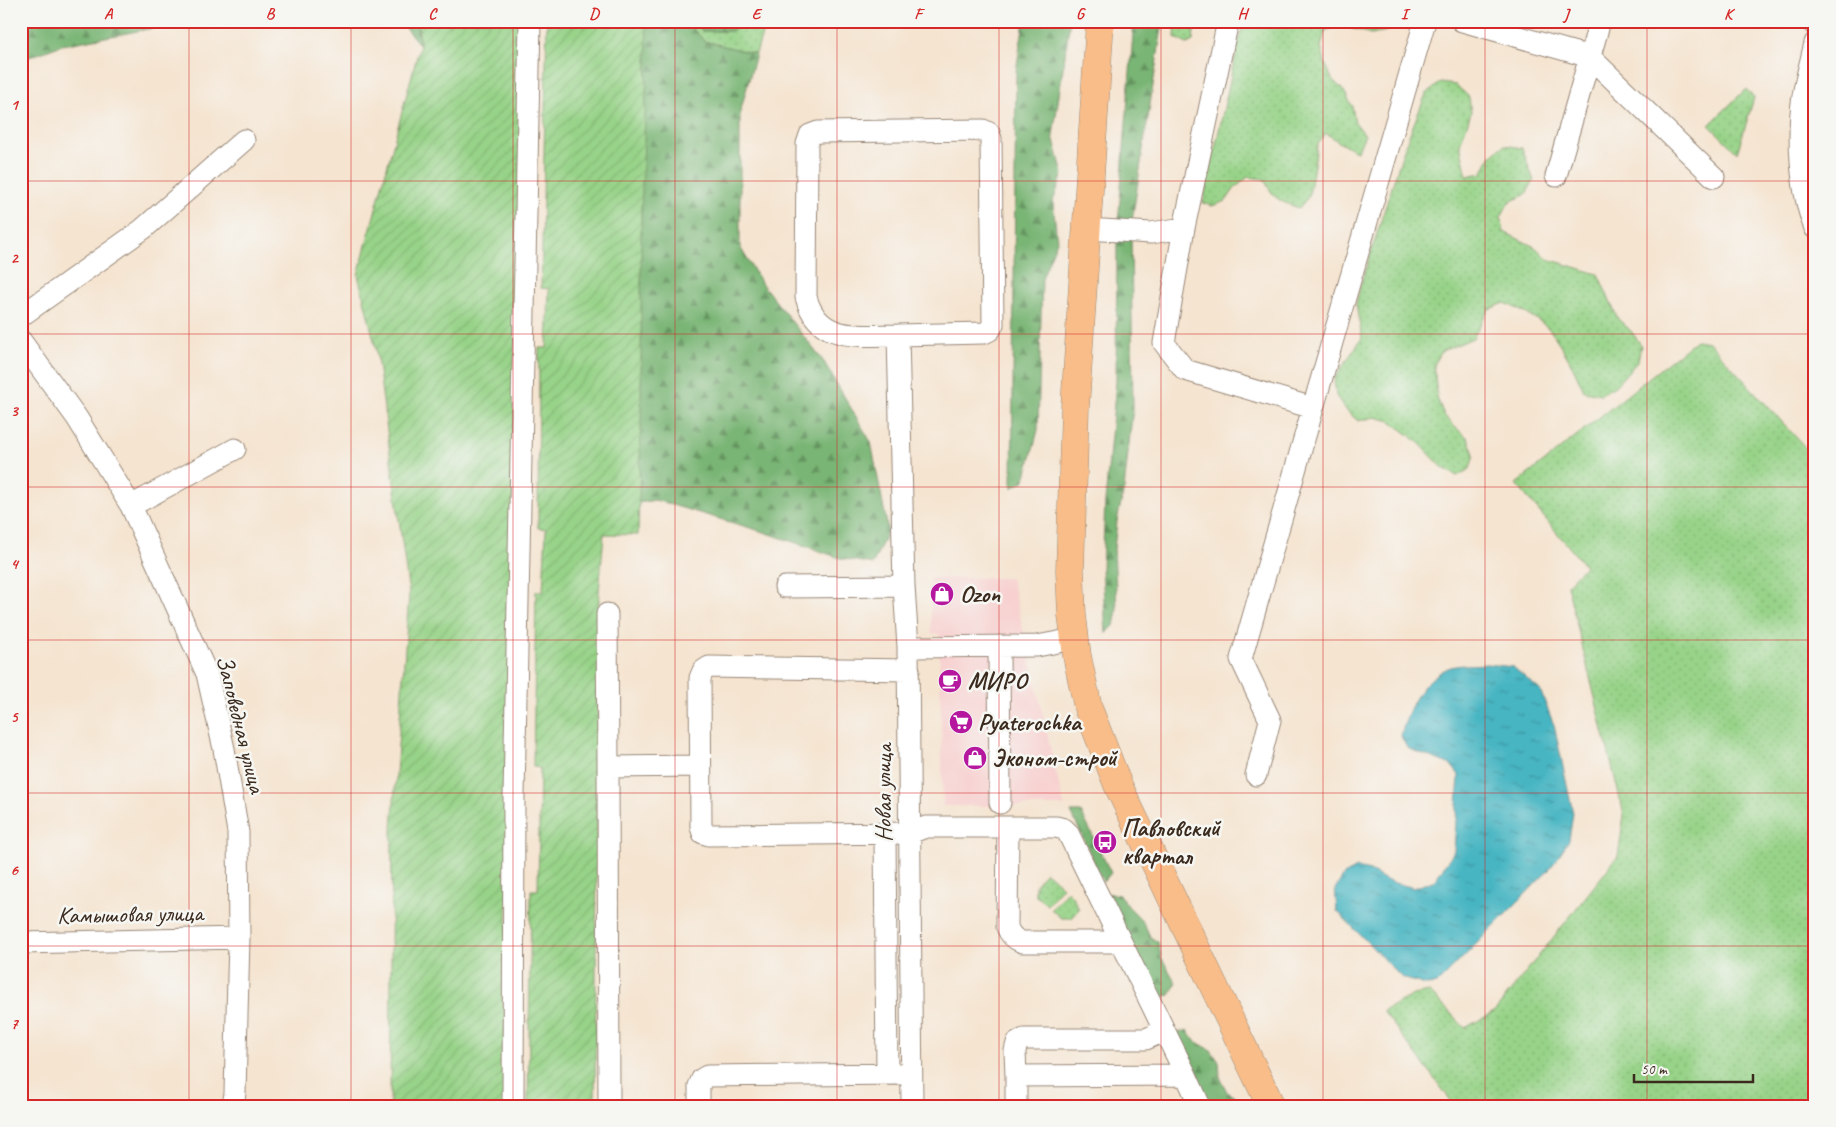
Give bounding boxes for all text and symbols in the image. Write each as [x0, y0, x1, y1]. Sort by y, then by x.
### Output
text: A [104, 4, 114, 24]
text: B [266, 4, 276, 24]
text: C [428, 4, 438, 24]
text: D [589, 4, 600, 24]
text: E [752, 4, 763, 24]
text: F [914, 4, 925, 24]
text: G [1076, 4, 1086, 24]
text: H [1237, 4, 1249, 24]
text: I [1401, 4, 1411, 24]
text: J [1562, 4, 1571, 24]
text: K [1724, 4, 1736, 24]
text: 1 [10, 95, 19, 115]
text: 2 [10, 248, 19, 268]
text: 3 [10, 401, 19, 421]
text: 4 [10, 554, 19, 574]
place label: Ozon [960, 579, 1001, 609]
shop icon: Ozon [929, 581, 955, 607]
street label: Заповедная улица [209, 652, 273, 797]
place label: МИРО [968, 666, 1029, 696]
cafe icon: МИРО [937, 668, 963, 694]
text: 5 [11, 707, 20, 727]
place label: Pyaterochka [978, 707, 1083, 737]
supermarket icon: Pyaterochka [948, 709, 974, 735]
street label: Новая улица [868, 742, 898, 842]
place label: Эконом-строй [992, 743, 1118, 773]
shop icon: Эконом-строй [962, 745, 988, 771]
place label: Павловский квартал [1122, 813, 1222, 871]
bus stop icon: Павловский квартал [1092, 829, 1118, 855]
text: 6 [10, 860, 19, 880]
street label: Камышовая улица [57, 898, 205, 930]
text: 7 [10, 1014, 19, 1034]
scale bar [1634, 1052, 1752, 1084]
text: 50 m [1641, 1060, 1668, 1079]

